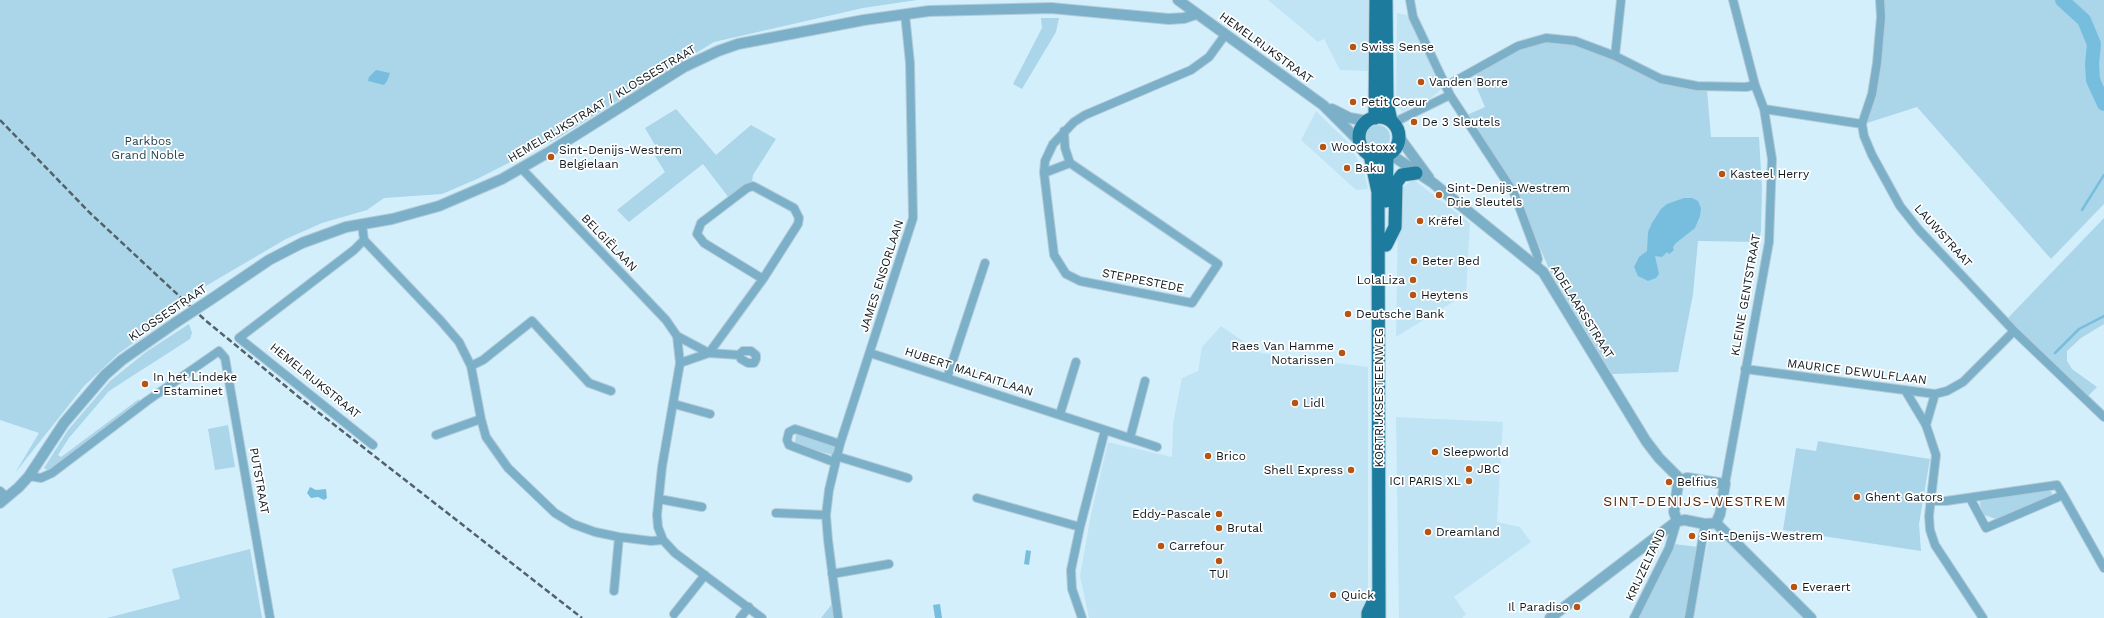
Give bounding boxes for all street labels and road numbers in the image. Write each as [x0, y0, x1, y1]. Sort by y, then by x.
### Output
street label: HEMELRIJKSTRAAT [1216, 9, 1316, 87]
street label: HEMELRIJKSTRAAT / KLOSSESTRAAT [505, 42, 699, 166]
street label: LAUWSTRAAT [1911, 202, 1975, 270]
street label: BELGIËLAAN [578, 211, 640, 275]
street label: JAMES ENSORLAAN [857, 218, 907, 334]
street label: KLEINE GENTSTRAAT [1728, 233, 1764, 357]
street label: ADELAARSSTRAAT [1547, 263, 1617, 361]
street label: STEPPESTEDE [1101, 266, 1185, 296]
street label: KLOSSESTRAAT [126, 281, 210, 345]
street label: KORTRIJKSESTEENWEG [1372, 328, 1386, 468]
street label: HEMELRIJKSTRAAT [267, 340, 363, 422]
street label: HUBERT MALFAITLAAN [903, 344, 1035, 400]
street label: MAURICE DEWULFLAAN [1786, 356, 1928, 388]
street label: PUTSTRAAT [246, 447, 272, 515]
street label: KRIJZELTAND [1623, 526, 1669, 604]

